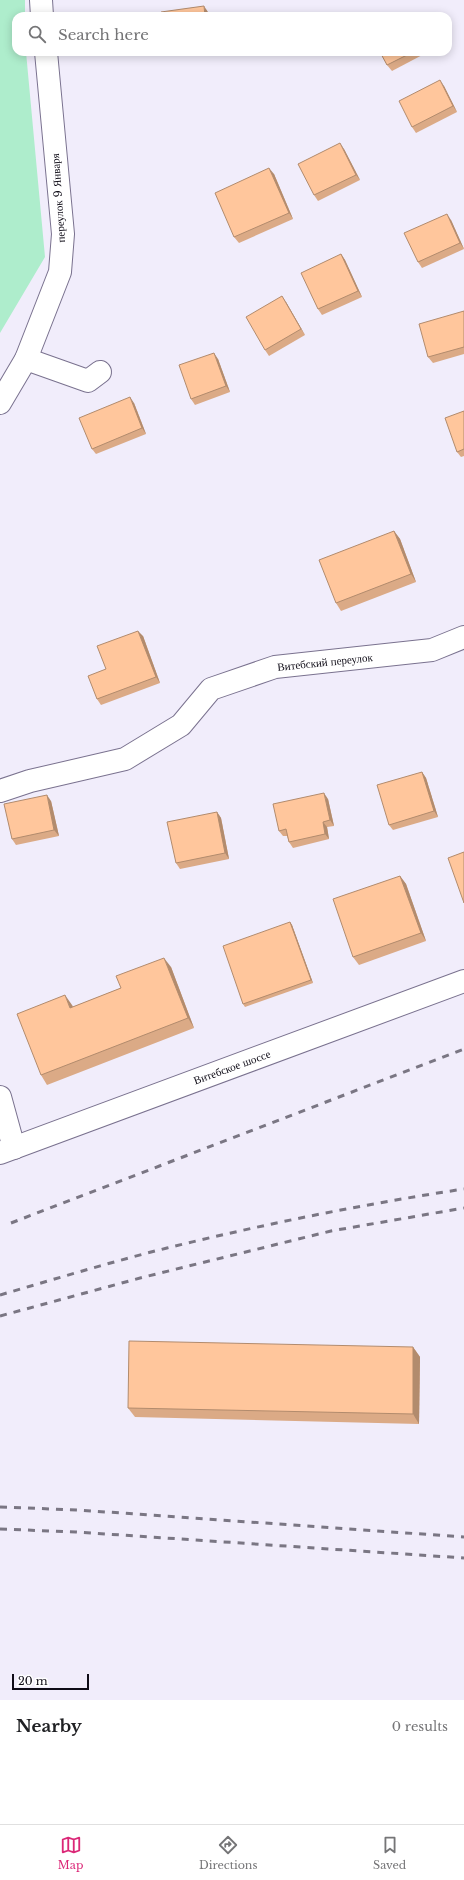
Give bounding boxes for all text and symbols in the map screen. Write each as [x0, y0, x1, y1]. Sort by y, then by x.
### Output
search box [12, 12, 452, 56]
icon: search [26, 23, 48, 45]
text: Search here [58, 25, 149, 44]
street label: переулок 9 Января [48, 153, 68, 243]
street label: Витебский переулок [277, 650, 374, 674]
street label: Витебское шоссе [192, 1047, 272, 1087]
scale bar [12, 1672, 89, 1691]
text: 20 m [18, 1674, 48, 1688]
text: Nearby [16, 1716, 82, 1737]
text: 0 results [392, 1718, 448, 1735]
tab: Map [58, 1834, 83, 1872]
tab: Directions [199, 1834, 257, 1872]
tab: Saved [373, 1834, 406, 1872]

